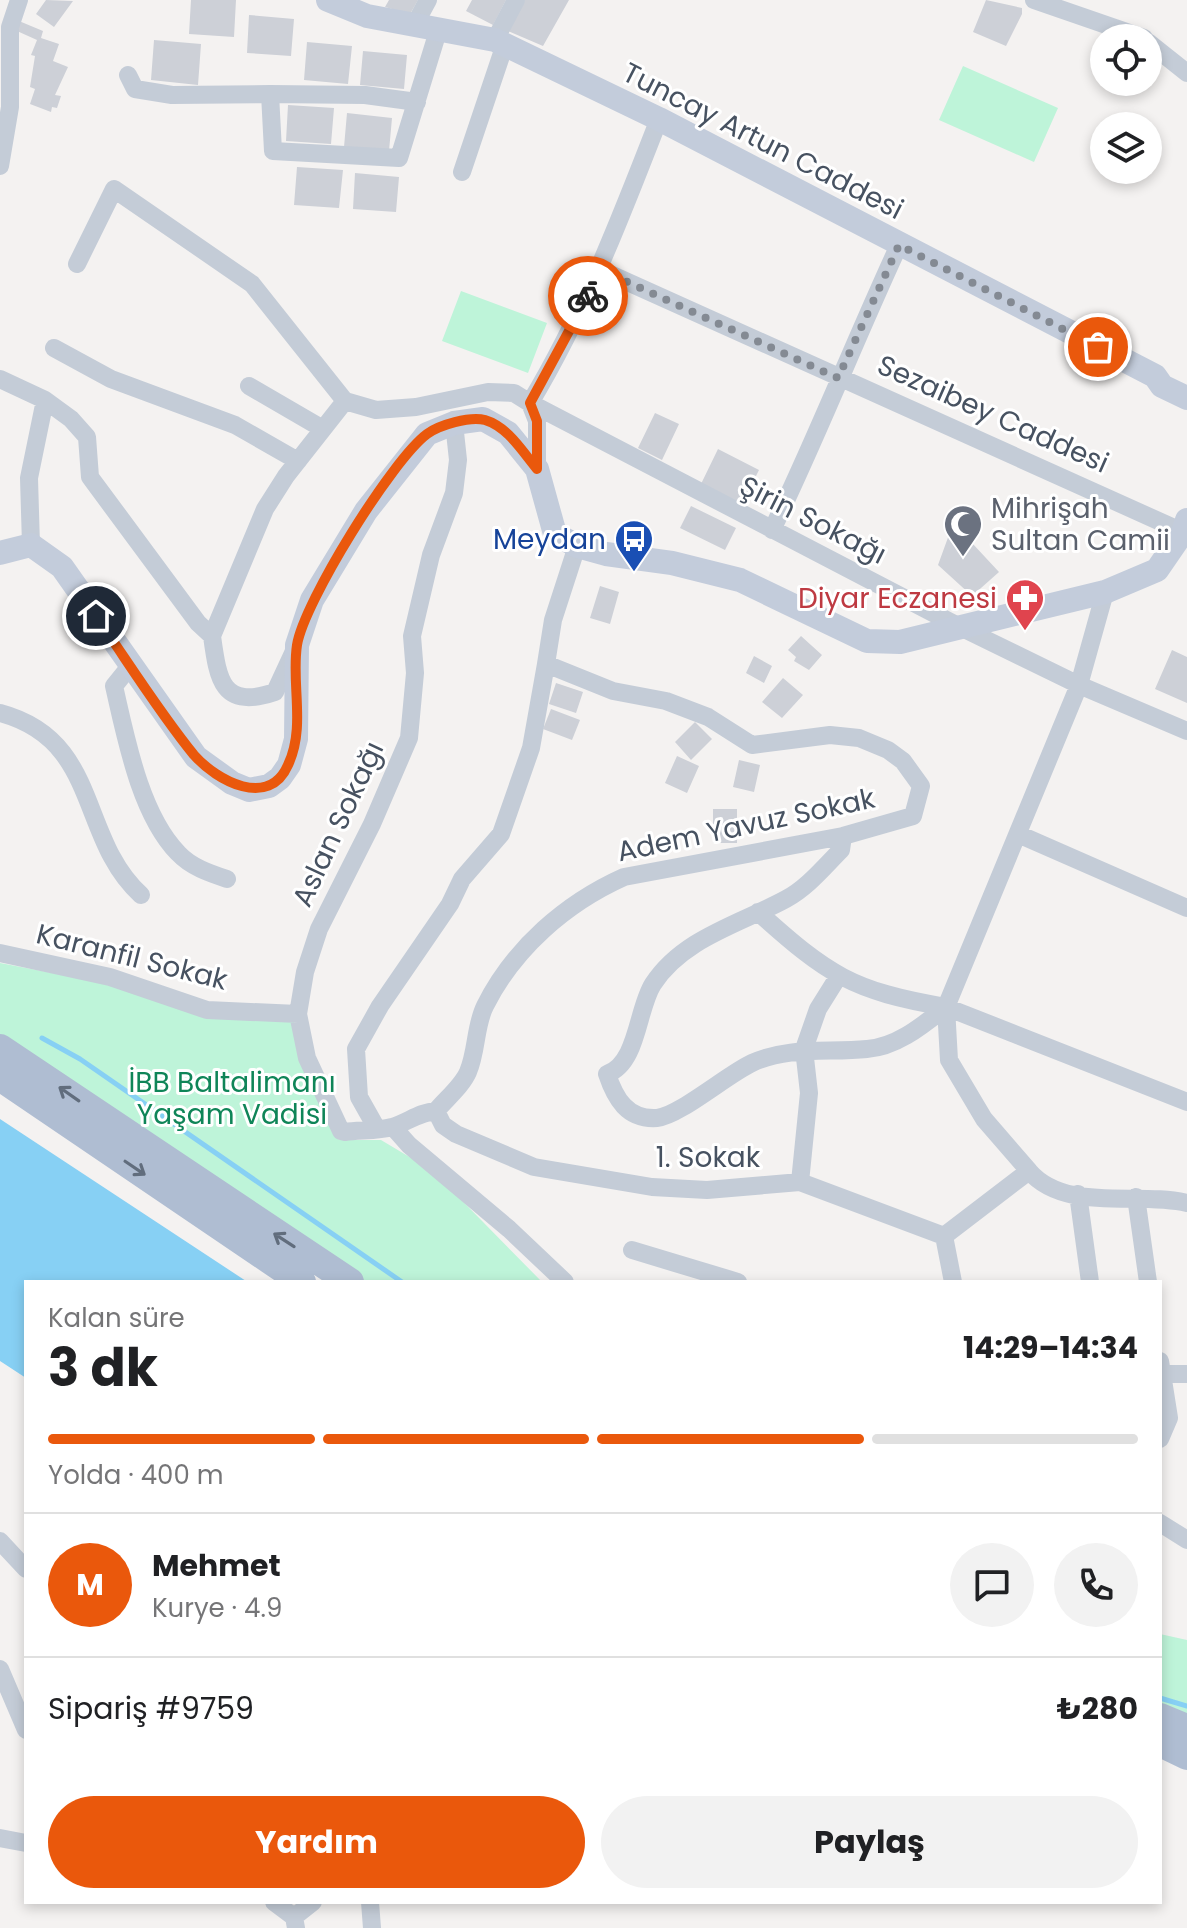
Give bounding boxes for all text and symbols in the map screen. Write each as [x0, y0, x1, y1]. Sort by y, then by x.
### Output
map controls [1090, 24, 1162, 184]
button: locate [1090, 24, 1162, 96]
street label: Tuncay Artun Caddesi [616, 53, 910, 229]
button: layers [1090, 112, 1162, 184]
courier [548, 256, 628, 336]
icon: bike [566, 274, 610, 318]
pin [1064, 313, 1132, 381]
icon: bag [1076, 325, 1120, 369]
street label: Sezaibey Caddesi [871, 346, 1115, 482]
street label: Şirin Sokağı [733, 466, 893, 574]
place label: Mihrişah Sultan Camii [991, 489, 1170, 560]
mosque icon: Mihrişah Sultan Camii [942, 503, 984, 558]
bus stop icon: Meydan [613, 518, 655, 573]
place label: Meydan [493, 520, 606, 559]
pharmacy icon: Diyar Eczanesi [1004, 577, 1046, 632]
place label: Diyar Eczanesi [798, 579, 997, 618]
pin [62, 582, 130, 650]
icon: home [74, 594, 118, 638]
street label: Aslan Sokağı [283, 735, 393, 913]
street label: Adem Yavuz Sokak [613, 778, 879, 871]
street label: Karanfil Sokak [32, 914, 232, 1000]
park label: İBB Baltalimanı Yaşam Vadisi [128, 1063, 336, 1134]
one-way arrow [59, 1086, 81, 1102]
street label: 1. Sokak [656, 1138, 761, 1177]
one-way arrow [123, 1160, 145, 1176]
one-way arrow [274, 1231, 296, 1248]
text: Kalan süre [48, 1300, 185, 1336]
text: 14:29–14:34 [963, 1326, 1138, 1369]
text: 3 dk [48, 1331, 158, 1404]
text: Yolda · 400 m [48, 1457, 224, 1493]
button: chat [950, 1543, 1034, 1627]
button: phone [1054, 1543, 1138, 1627]
text: Mehmet [152, 1544, 281, 1587]
text: M [76, 1563, 104, 1606]
text: Kurye · 4.9 [152, 1590, 282, 1626]
text: Sipariş #9759 [48, 1687, 254, 1730]
text: ₺280 [1057, 1687, 1138, 1730]
button: Yardım [48, 1796, 585, 1888]
button: Paylaş [601, 1796, 1138, 1888]

